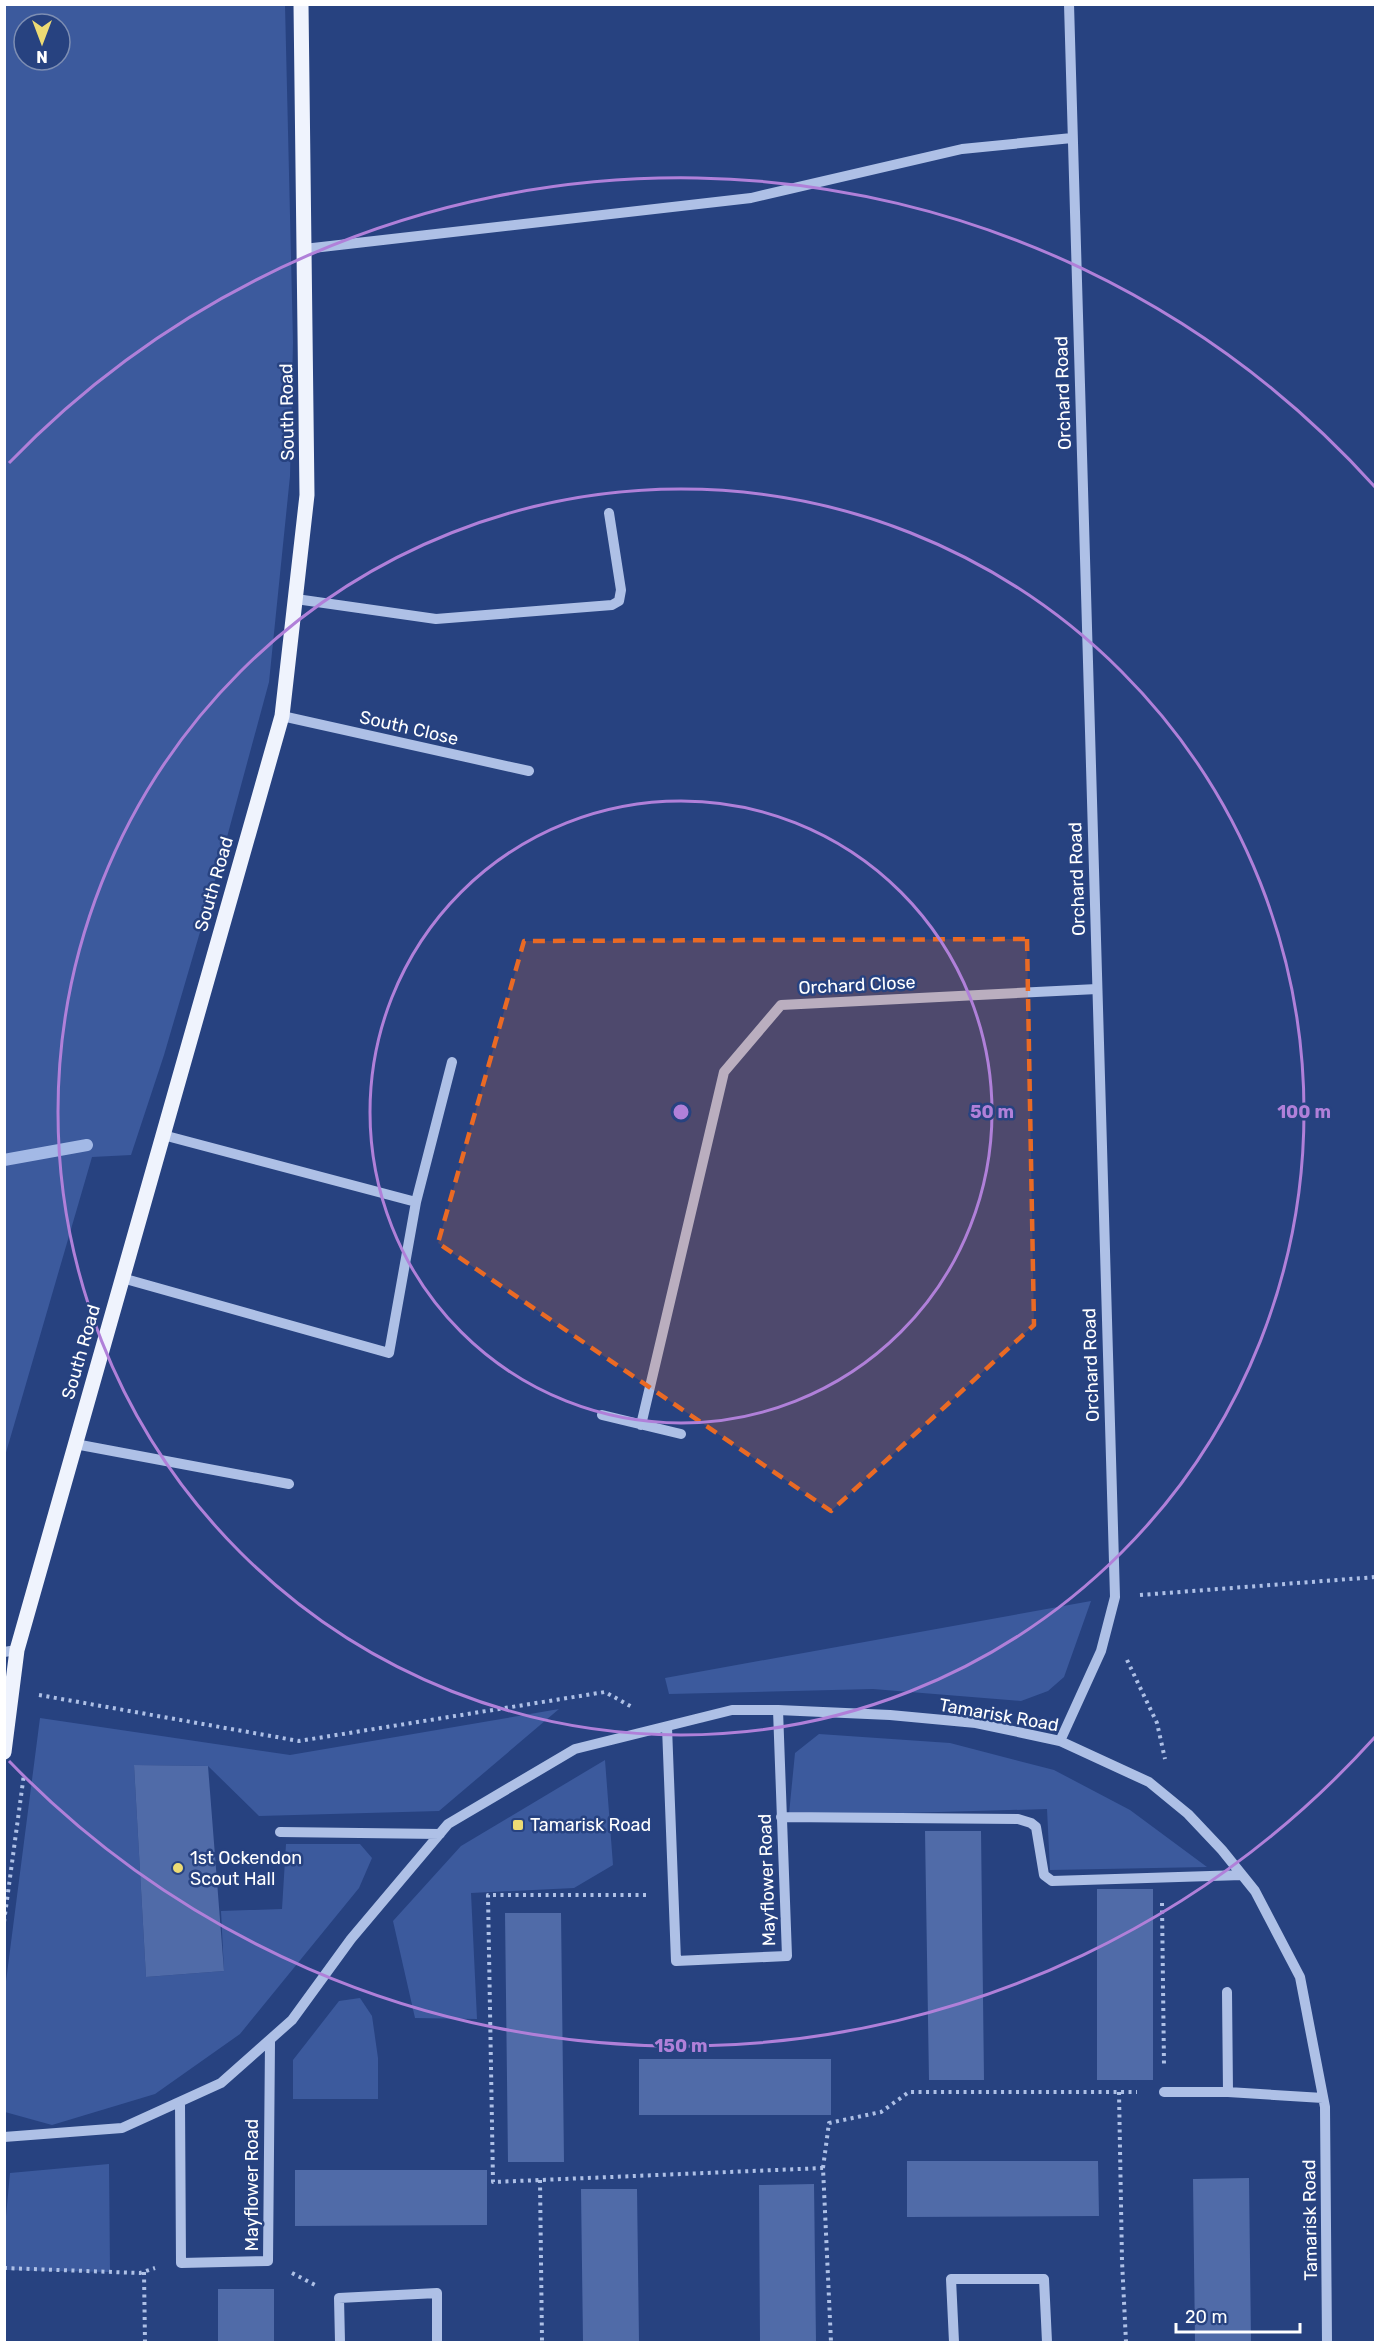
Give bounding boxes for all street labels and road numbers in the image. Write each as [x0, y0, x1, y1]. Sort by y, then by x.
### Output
street label: Orchard Road [1050, 336, 1076, 450]
street label: South Road [275, 363, 299, 461]
street label: South Close [357, 706, 461, 750]
street label: Orchard Road [1064, 822, 1090, 936]
street label: South Road [190, 834, 238, 934]
street label: Orchard Close [798, 971, 916, 999]
street label: South Road [57, 1302, 105, 1402]
street label: Orchard Road [1078, 1308, 1104, 1422]
street label: Tamarisk Road [937, 1694, 1061, 1736]
street label: Mayflower Road [754, 1813, 780, 1947]
street label: Mayflower Road [241, 2119, 263, 2251]
street label: Tamarisk Road [1298, 2159, 1322, 2281]

